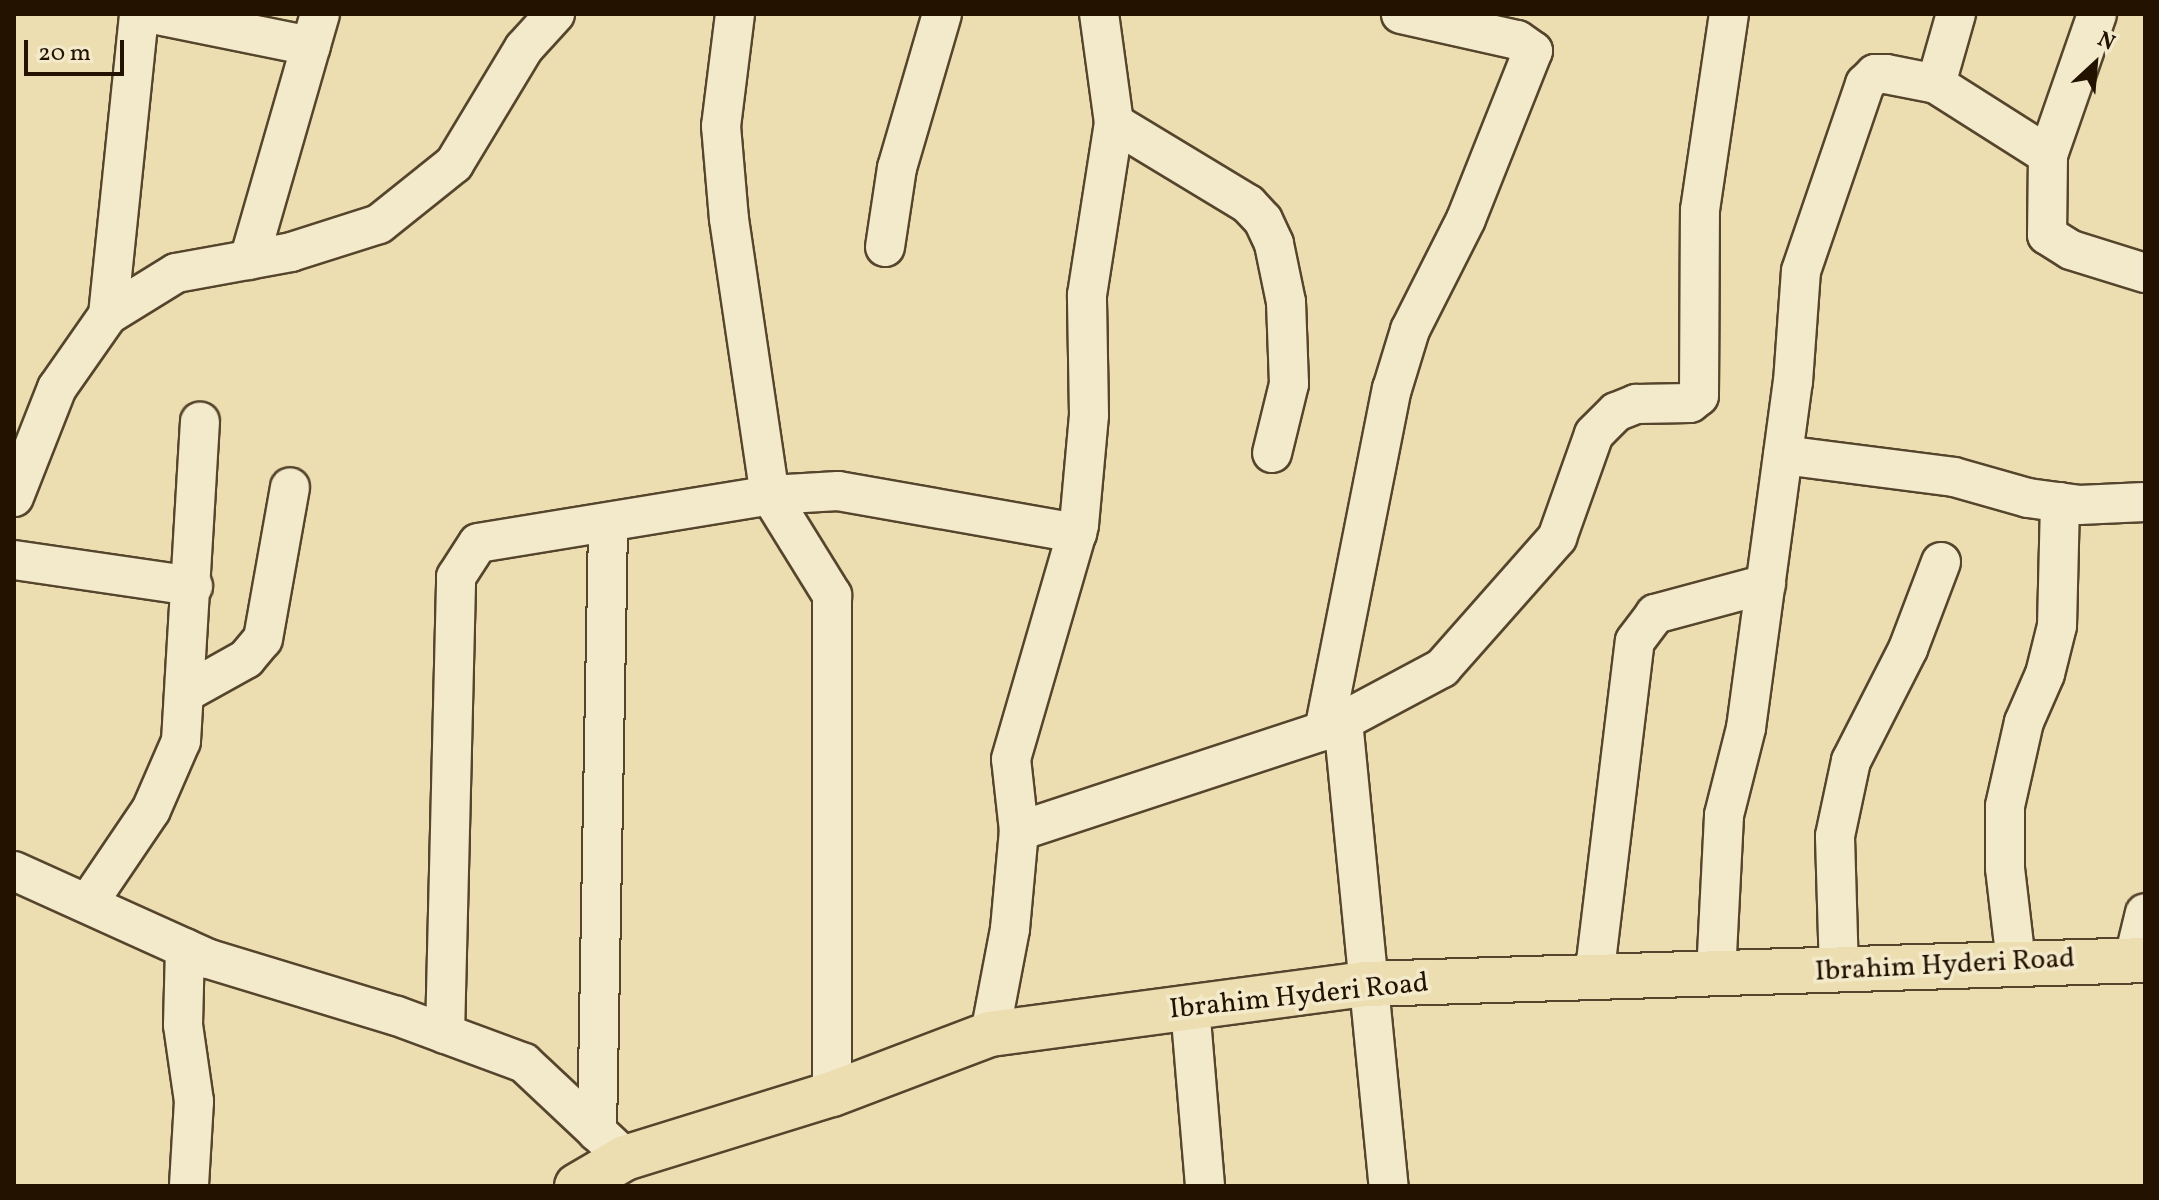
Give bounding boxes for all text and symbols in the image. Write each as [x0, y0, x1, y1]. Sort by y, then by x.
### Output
scale bar [28, 24, 128, 74]
north arrow [2055, 24, 2135, 104]
text: N [2092, 25, 2120, 59]
text: 20 m [38, 37, 91, 71]
street label: Ibrahim Hyderi Road [1814, 942, 2076, 990]
street label: Ibrahim Hyderi Road [1168, 967, 1430, 1027]

